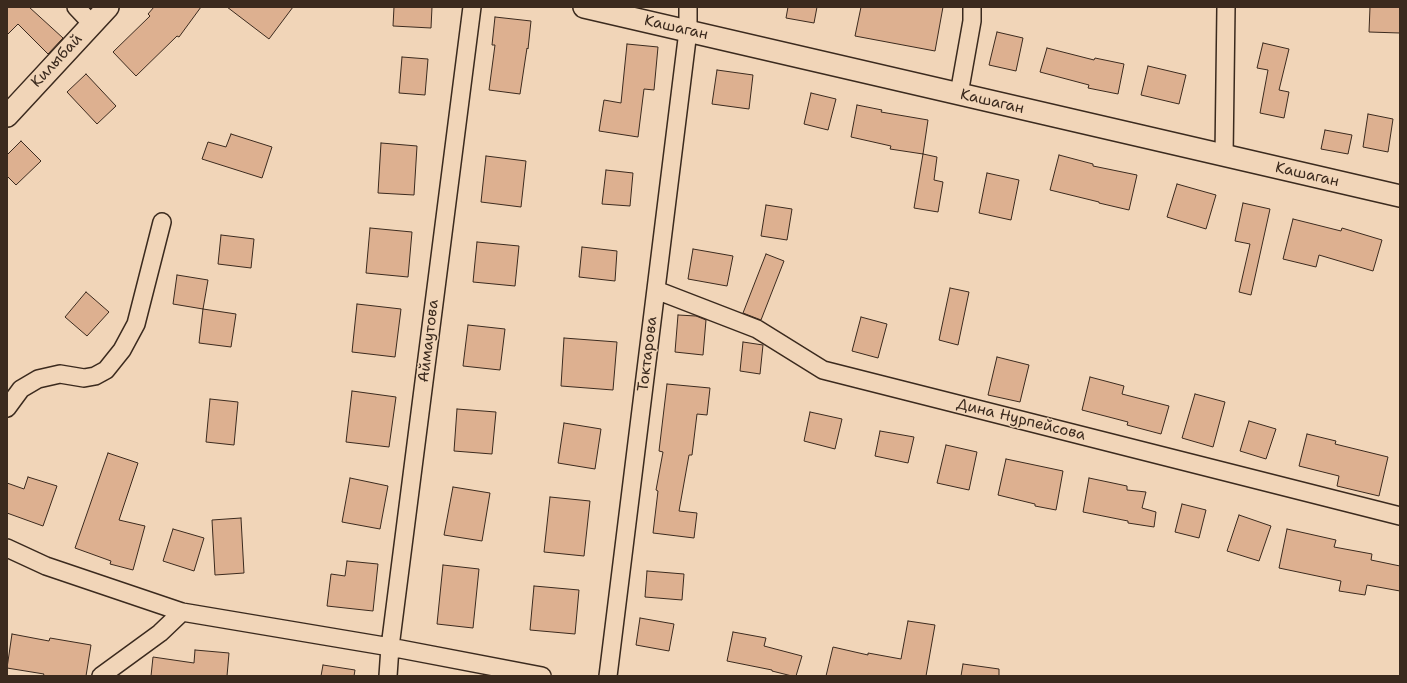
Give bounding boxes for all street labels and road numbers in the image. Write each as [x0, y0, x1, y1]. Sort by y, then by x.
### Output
street label: Кашаган [642, 12, 710, 44]
street label: Килыбай [28, 31, 86, 91]
street label: Кашаган [958, 86, 1026, 118]
street label: Кашаган [1273, 159, 1341, 191]
street label: Аймаутова [415, 299, 443, 383]
street label: Токтарова [634, 315, 662, 393]
street label: Дина Нурпейсова [955, 395, 1087, 445]

